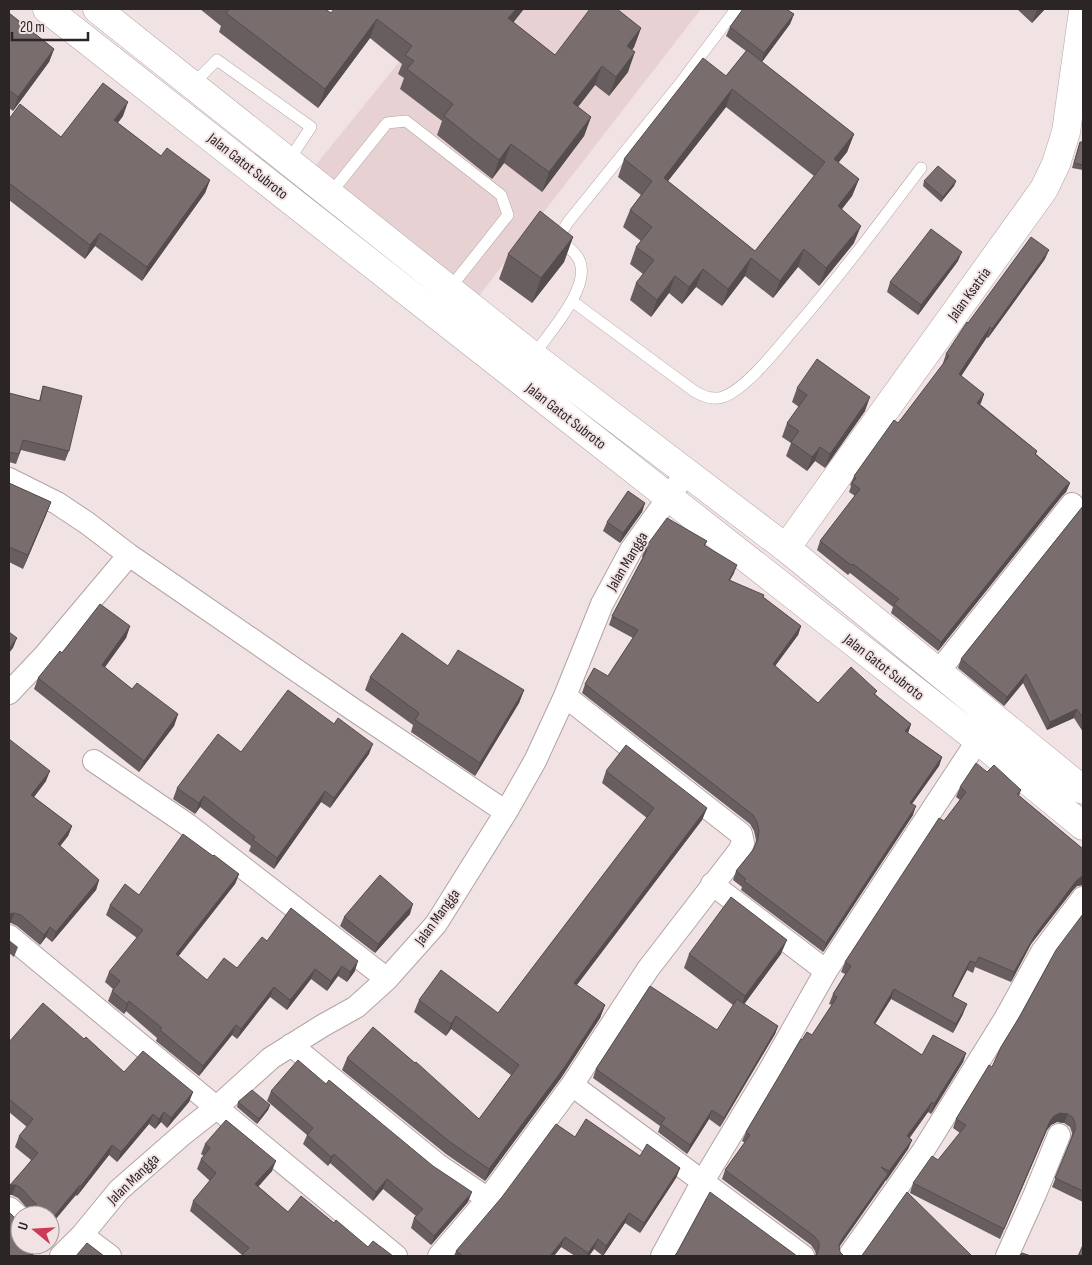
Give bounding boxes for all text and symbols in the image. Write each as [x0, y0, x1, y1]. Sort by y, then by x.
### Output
scale bar [12, 10, 89, 42]
text: 20 m [20, 18, 45, 37]
street label: Jalan Gatot Subroto [203, 128, 292, 204]
street label: Jalan Ksatria [943, 264, 995, 326]
street label: Jalan Gatot Subroto [521, 378, 610, 454]
street label: Jalan Mangga [602, 528, 652, 595]
street label: Jalan Gatot Subroto [839, 629, 928, 705]
street label: Jalan Mangga [410, 885, 464, 950]
street label: Jalan Mangga [103, 1150, 163, 1209]
north arrow [10, 1205, 60, 1255]
text: U [14, 1220, 32, 1232]

